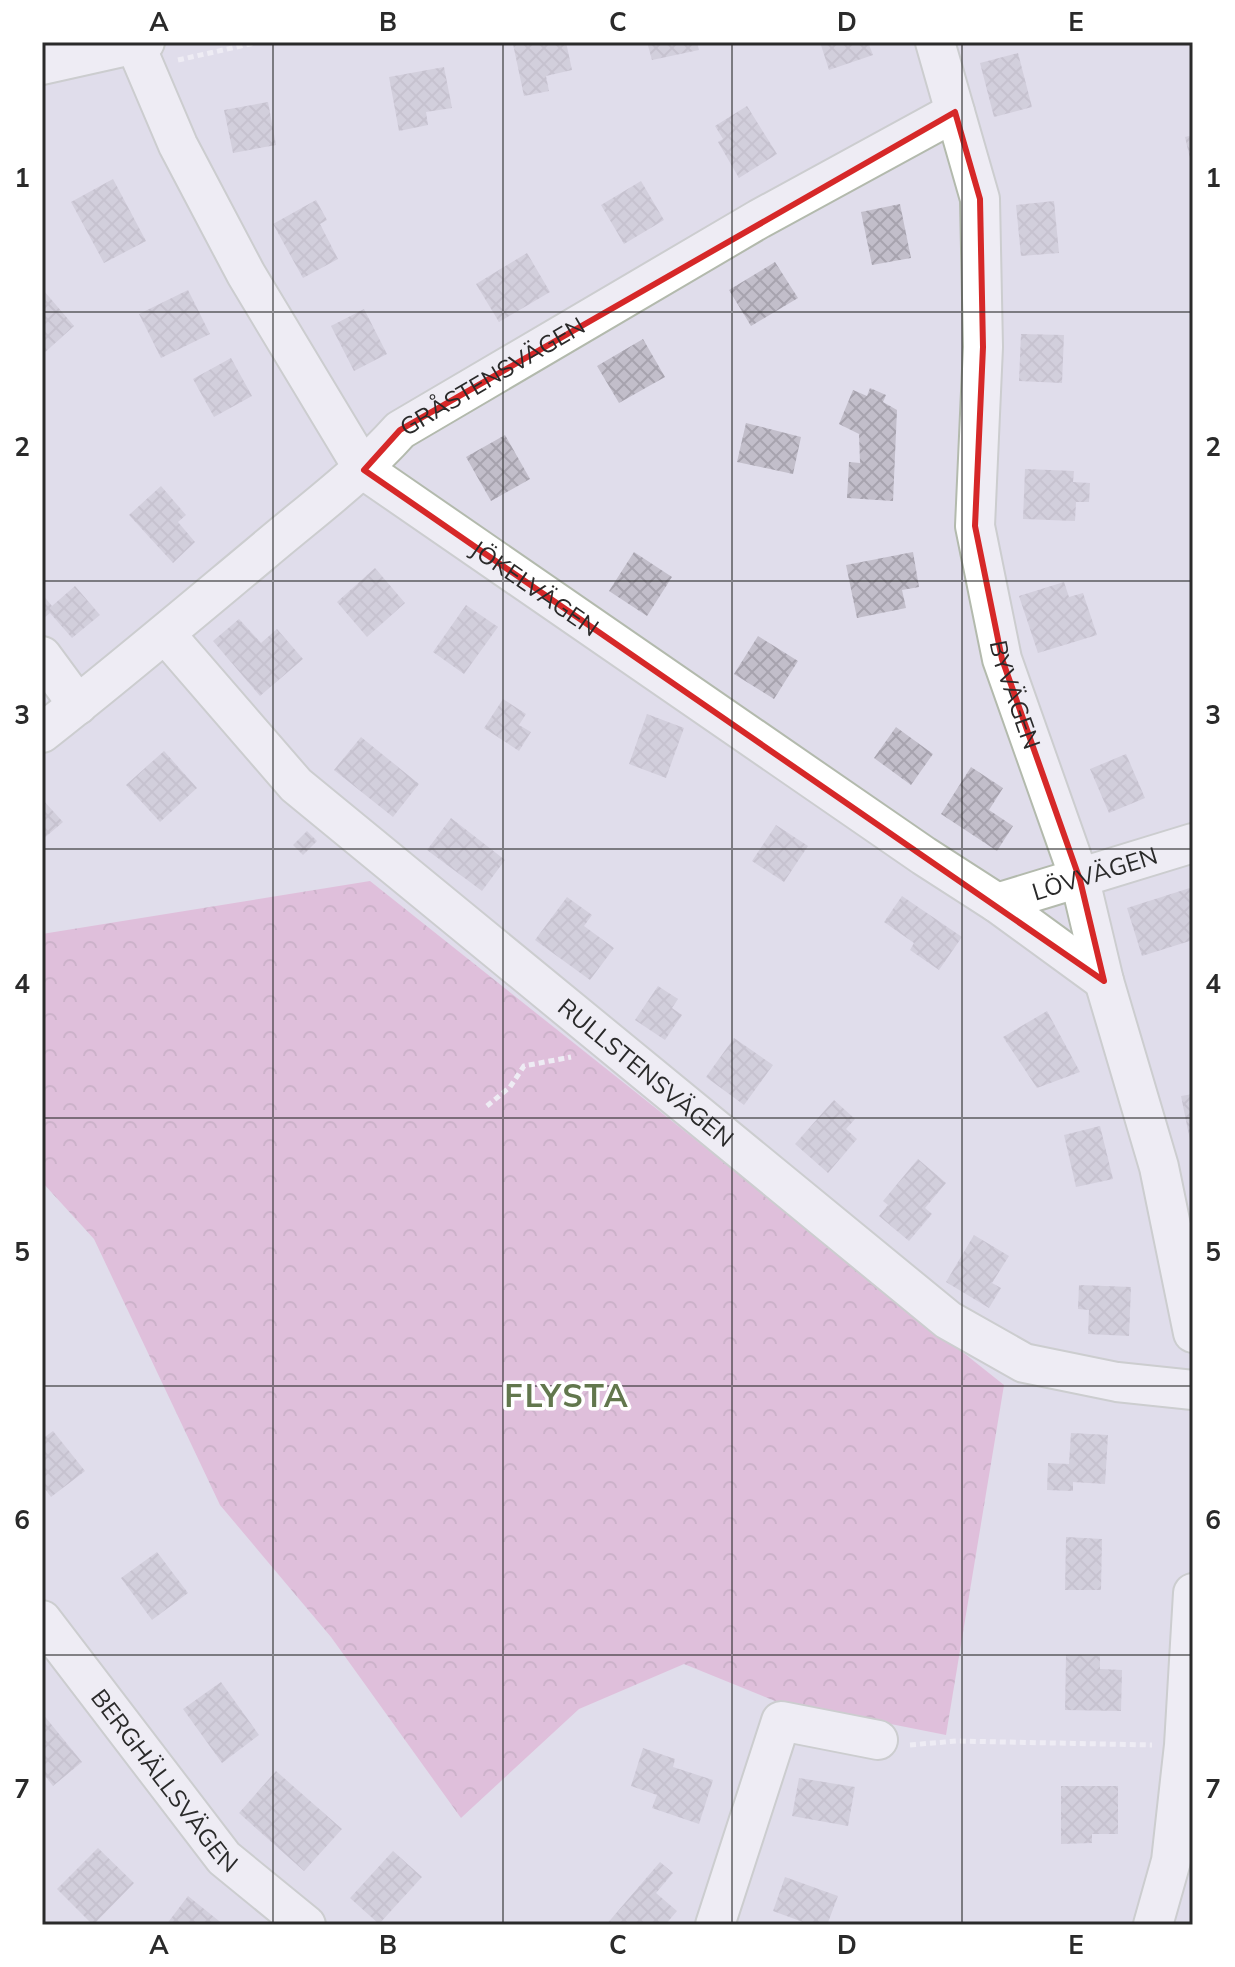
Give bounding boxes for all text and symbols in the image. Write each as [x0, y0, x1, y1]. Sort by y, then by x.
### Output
text: A [149, 5, 169, 38]
text: B [379, 5, 397, 38]
text: C [609, 5, 627, 38]
text: D [837, 5, 857, 38]
text: E [1068, 5, 1084, 38]
text: 1 [14, 161, 30, 194]
text: 1 [1205, 161, 1221, 194]
street label: GRÅSTENSVÄGEN [394, 310, 590, 442]
text: 2 [14, 430, 30, 463]
text: 2 [1205, 430, 1221, 463]
street label: JÖKELVÄGEN [465, 533, 605, 642]
street label: BYVÄGEN [984, 638, 1048, 753]
text: 3 [14, 698, 30, 731]
text: 3 [1205, 698, 1221, 731]
street label: LÖVVÄGEN [1028, 840, 1161, 906]
text: 4 [14, 967, 30, 1000]
text: 4 [1205, 967, 1221, 1000]
street label: RULLSTENSVÄGEN [552, 992, 740, 1153]
text: 5 [14, 1235, 30, 1268]
text: 5 [1205, 1235, 1221, 1268]
district label: FLYSTA [504, 1375, 630, 1415]
text: 6 [14, 1503, 30, 1536]
text: 6 [1205, 1503, 1221, 1536]
street label: BERGHÄLLSVÄGEN [85, 1683, 244, 1879]
text: 7 [14, 1772, 30, 1805]
text: 7 [1205, 1772, 1221, 1805]
text: A [149, 1928, 169, 1961]
text: B [379, 1928, 397, 1961]
text: C [609, 1928, 627, 1961]
text: D [837, 1928, 857, 1961]
text: E [1068, 1928, 1084, 1961]

